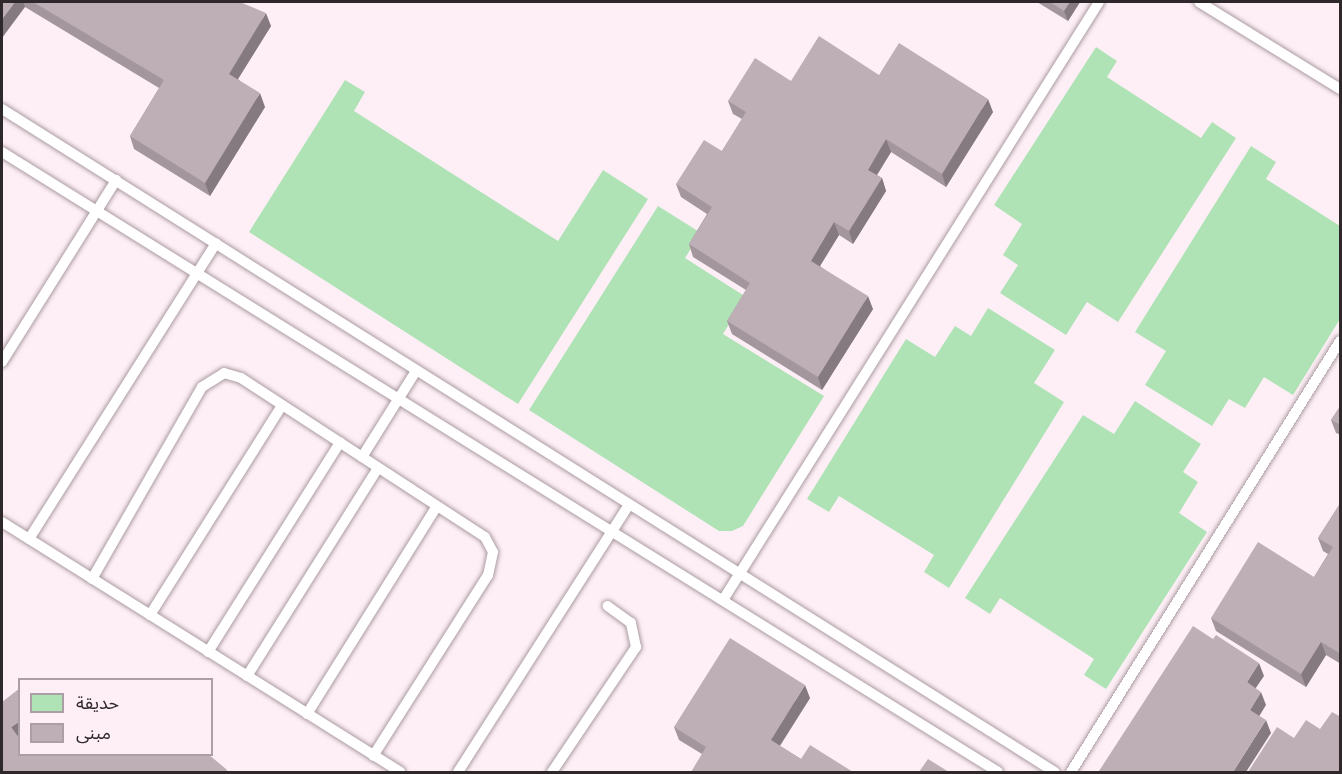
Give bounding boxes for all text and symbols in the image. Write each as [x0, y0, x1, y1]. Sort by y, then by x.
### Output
legend [18, 678, 213, 756]
text: حديقة [76, 692, 119, 714]
text: مبنى [76, 722, 111, 744]

